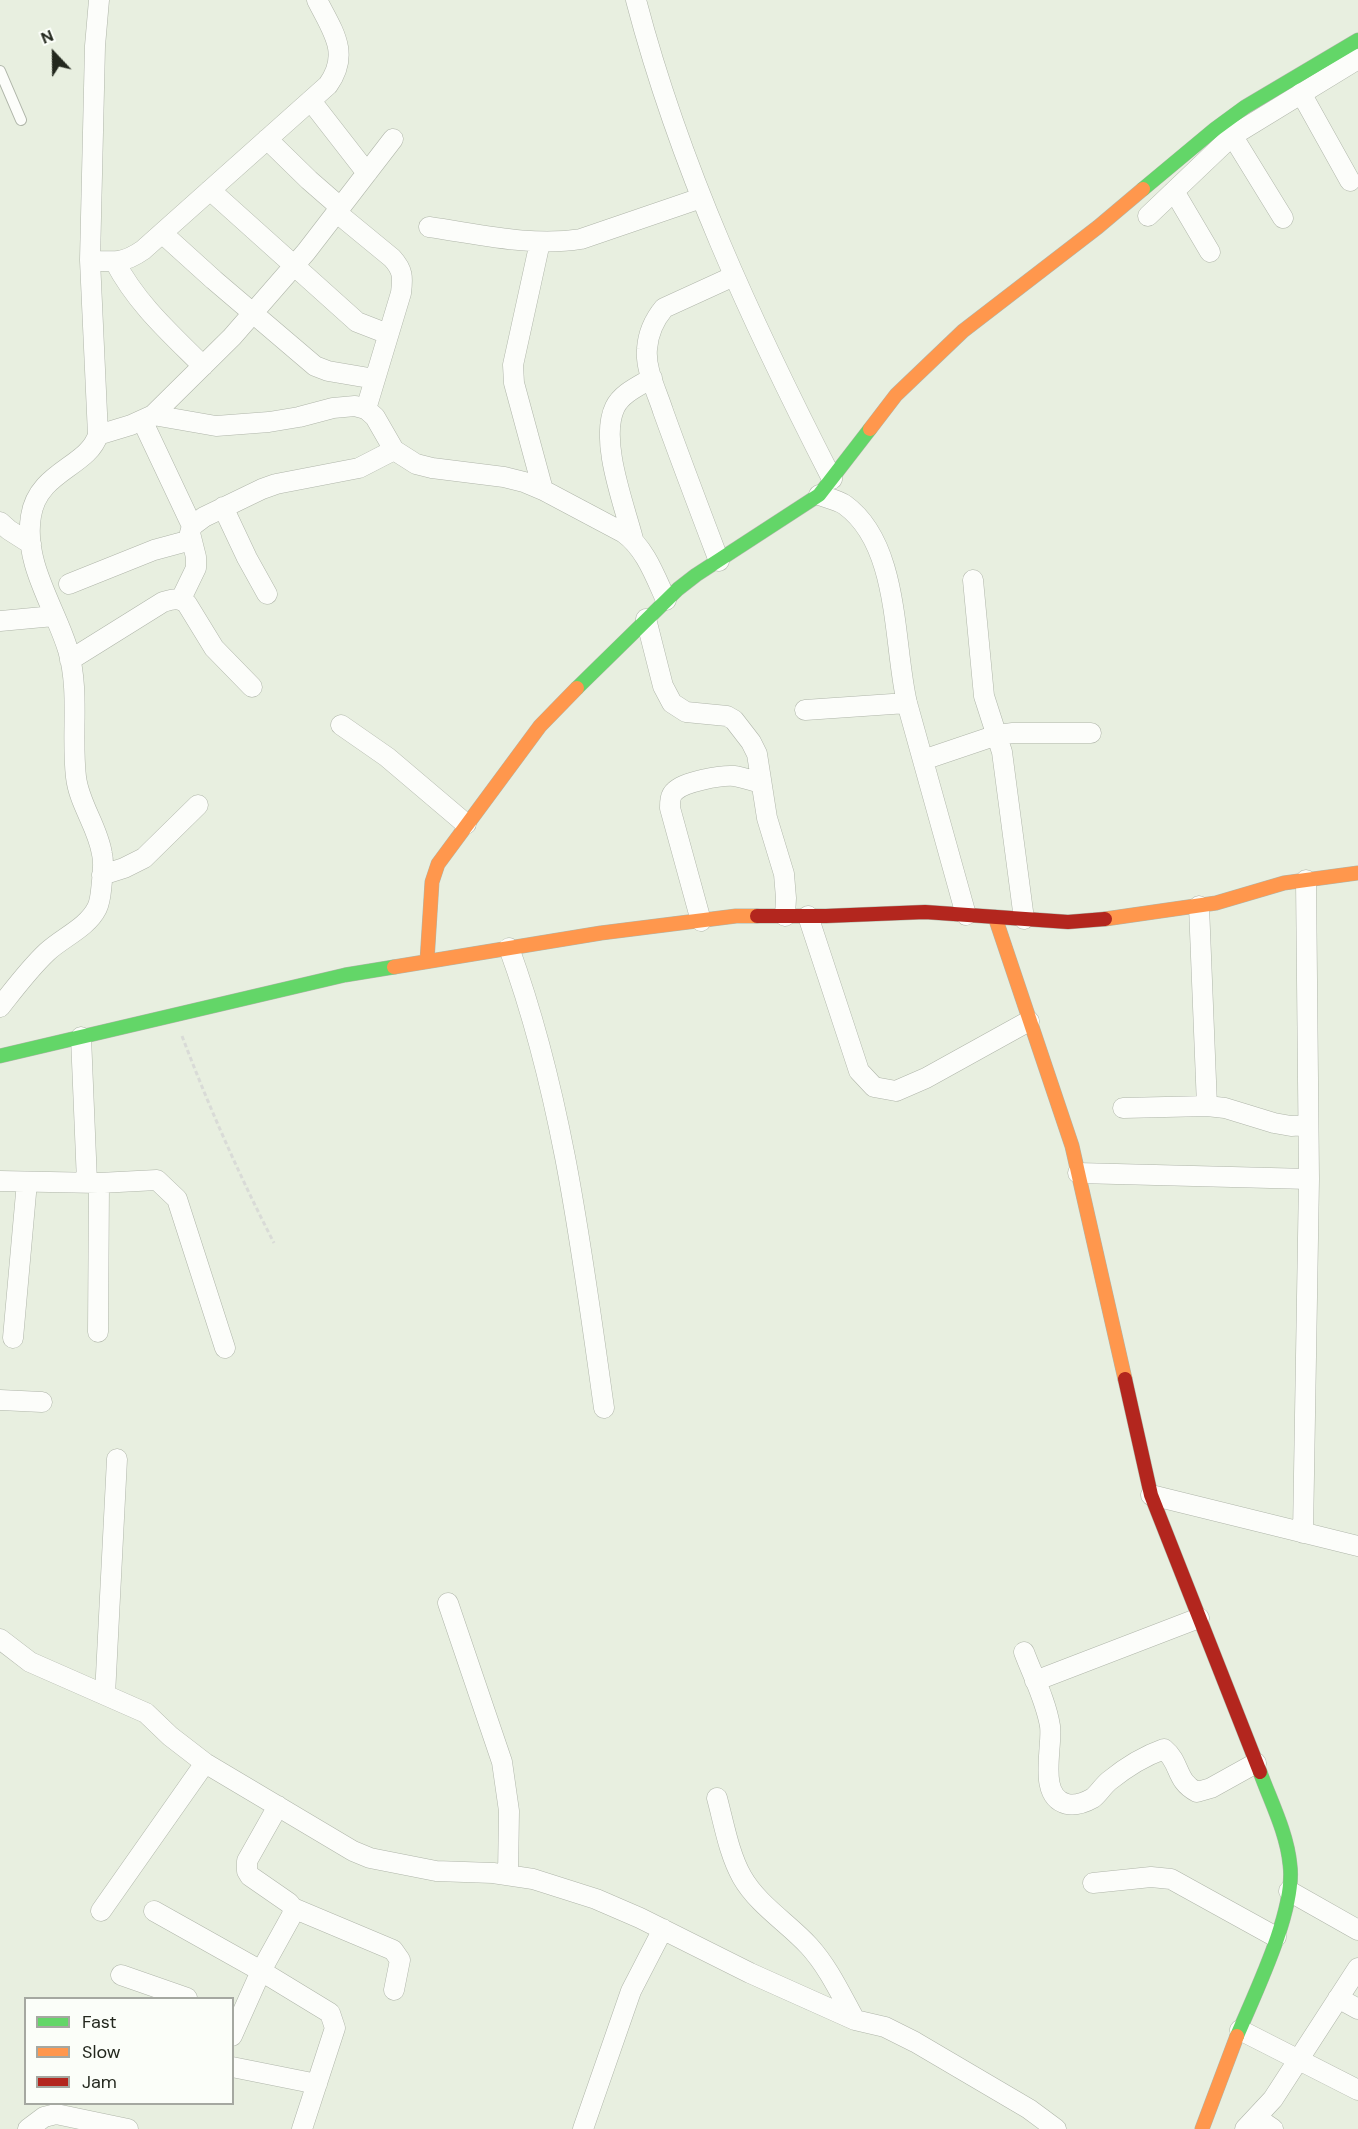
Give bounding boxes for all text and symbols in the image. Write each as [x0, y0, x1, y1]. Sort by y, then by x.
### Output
north arrow [24, 24, 84, 84]
text: N [38, 25, 56, 49]
legend [24, 1997, 234, 2105]
text: Fast [82, 2010, 117, 2034]
text: Slow [82, 2040, 121, 2064]
text: Jam [82, 2070, 117, 2094]

